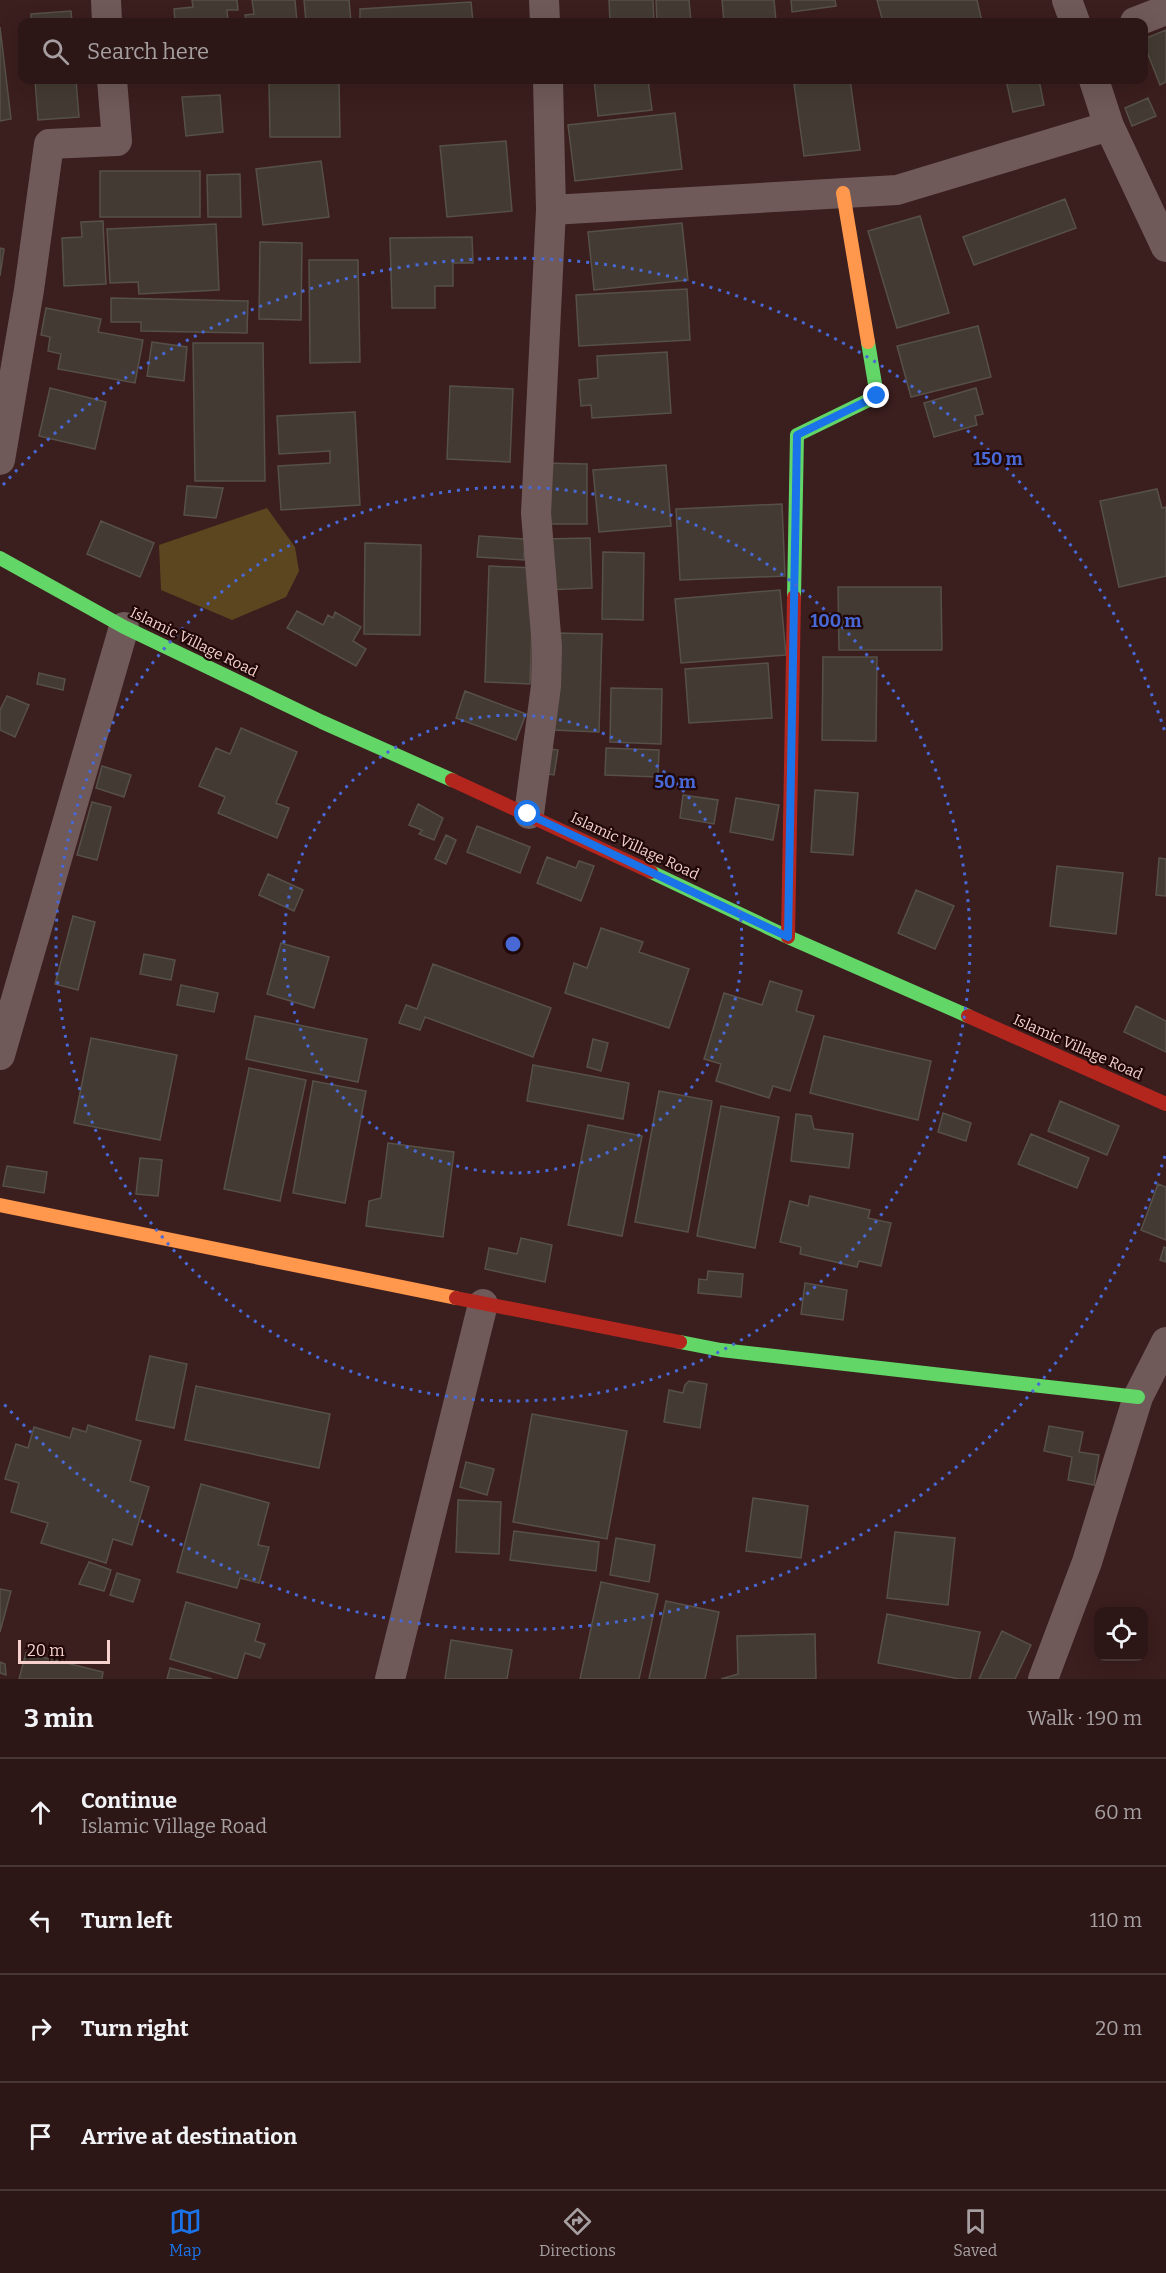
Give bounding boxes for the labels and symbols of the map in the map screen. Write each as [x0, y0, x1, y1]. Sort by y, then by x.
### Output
route end [863, 382, 889, 408]
text: 150 m [973, 448, 1023, 470]
street label: Islamic Village Road [127, 603, 261, 681]
text: 100 m [810, 610, 862, 632]
text: 50 m [654, 771, 696, 793]
route start [514, 800, 540, 826]
street label: Islamic Village Road [568, 808, 702, 884]
centre of rings [503, 934, 523, 954]
street label: Islamic Village Road [1011, 1010, 1145, 1084]
scale bar [18, 1637, 110, 1664]

